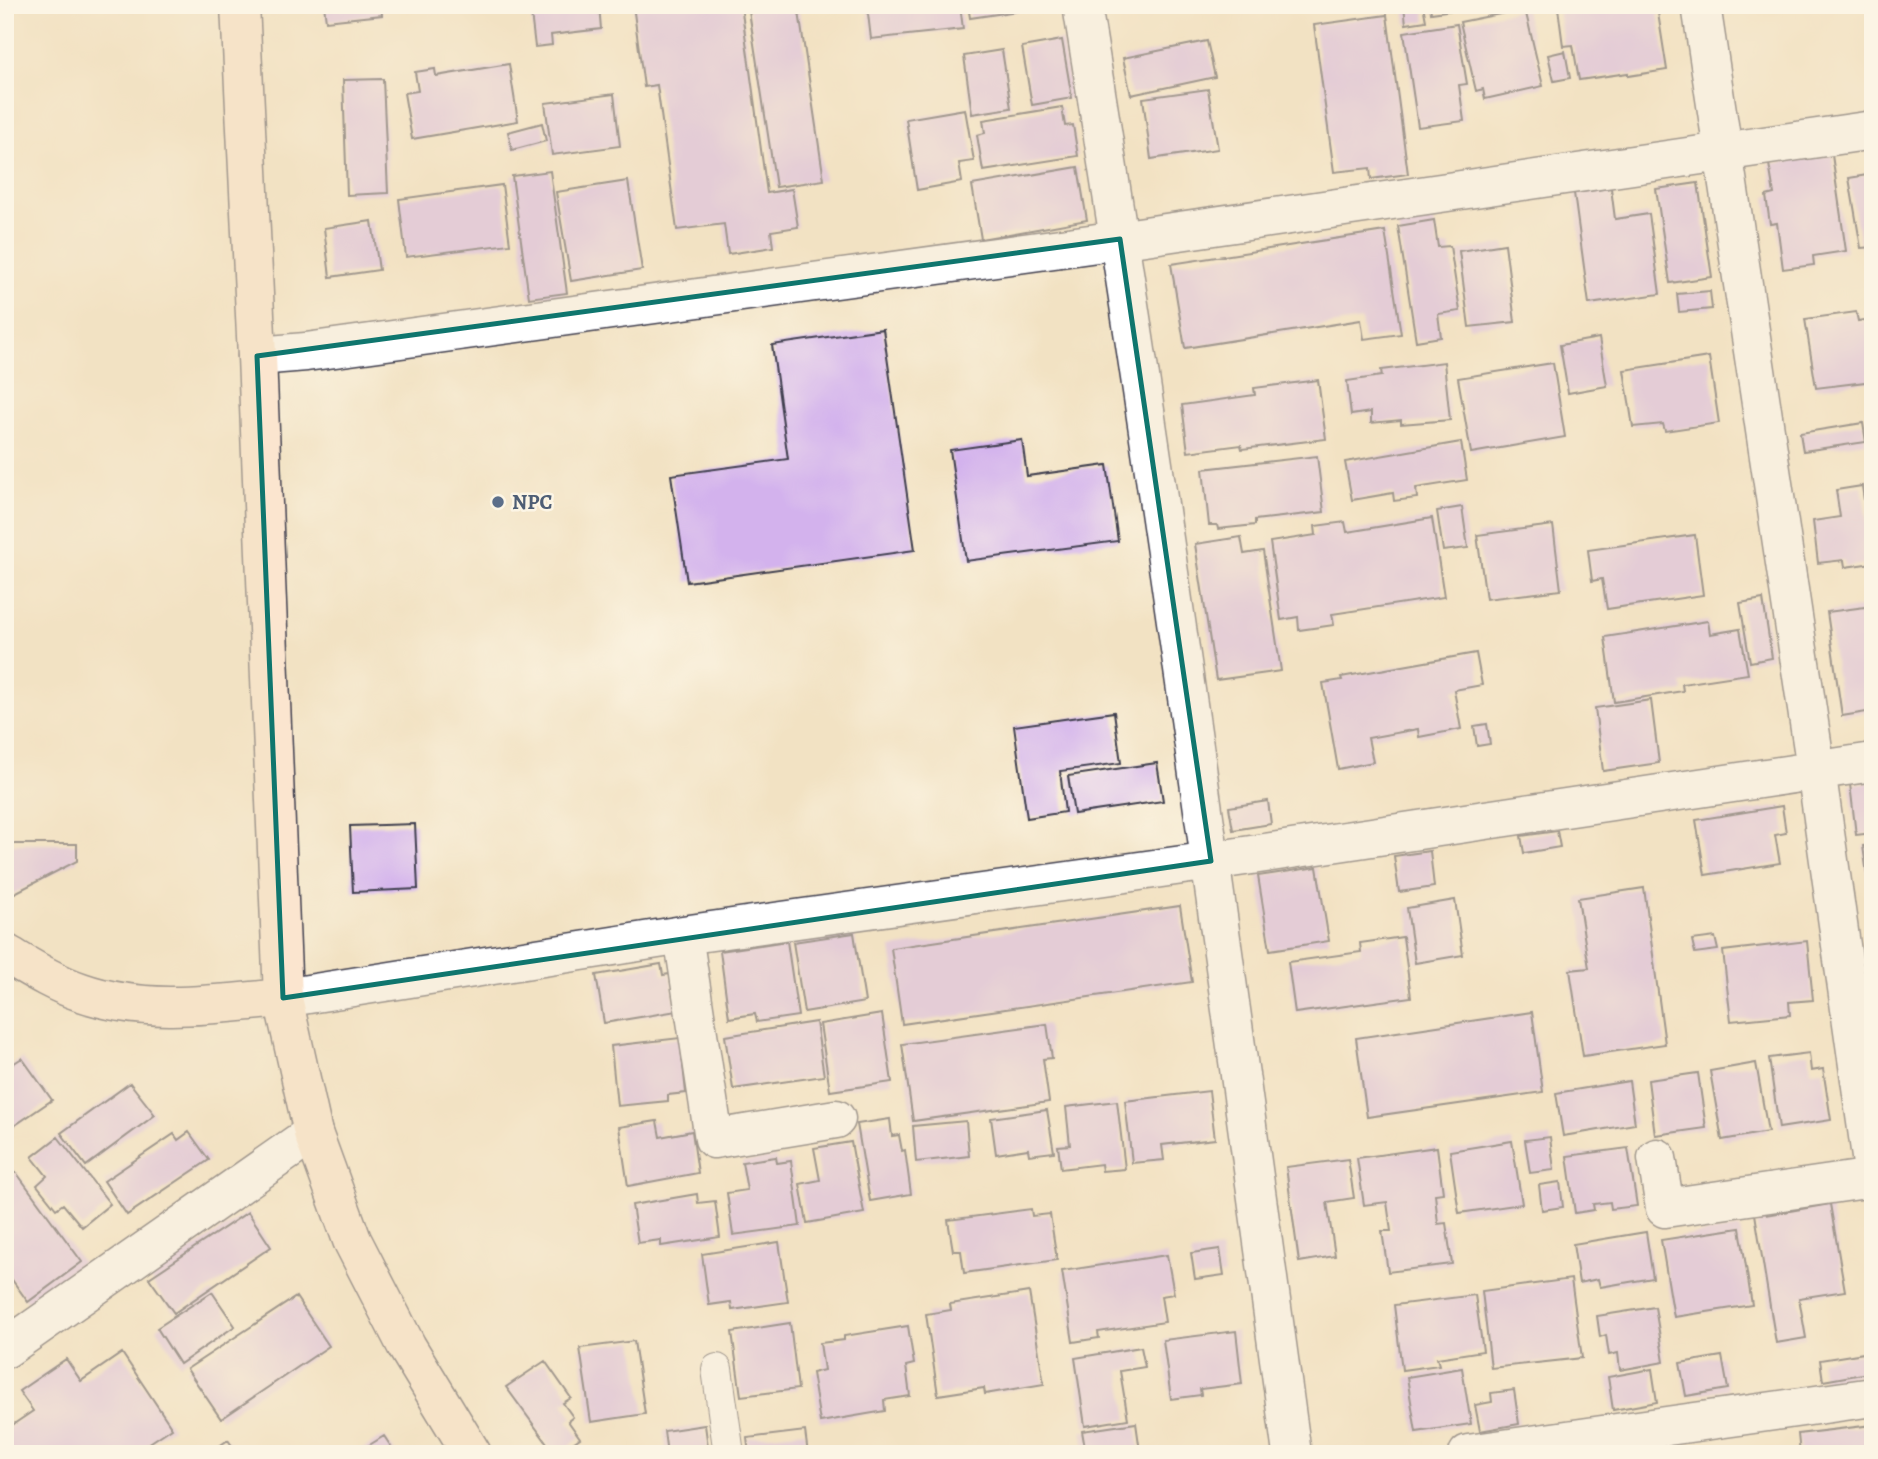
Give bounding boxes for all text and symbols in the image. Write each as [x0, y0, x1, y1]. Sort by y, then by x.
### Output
place label: NPC [512, 488, 552, 516]
marker: NPC [490, 494, 506, 510]

